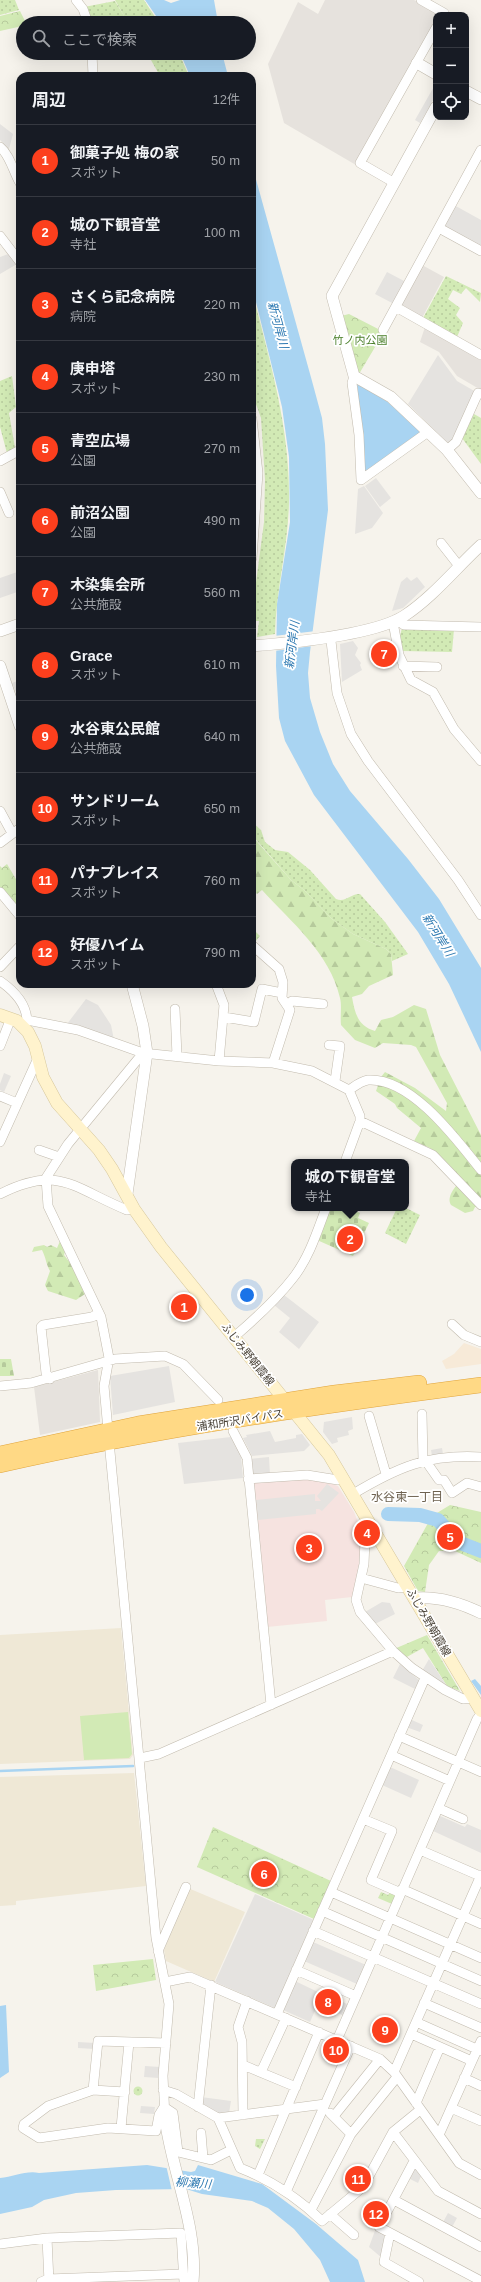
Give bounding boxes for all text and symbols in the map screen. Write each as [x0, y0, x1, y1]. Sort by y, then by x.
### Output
map controls [433, 12, 469, 120]
button: + [433, 12, 469, 48]
search box [16, 16, 256, 60]
icon: search [30, 27, 52, 49]
text: ここで検索 [62, 31, 137, 48]
button: − [433, 48, 469, 84]
button: locate [433, 84, 469, 120]
text: 周辺 [32, 91, 66, 110]
text: 12件 [213, 92, 240, 107]
text: 御菓子処 梅の家 [70, 144, 179, 161]
text: 1 [41, 153, 49, 168]
text: 50 m [211, 153, 240, 168]
text: スポット [70, 165, 122, 180]
text: 城の下観音堂 [70, 216, 160, 233]
text: 2 [41, 225, 49, 240]
text: 100 m [204, 225, 240, 240]
text: 寺社 [70, 237, 96, 252]
text: さくら記念病院 [70, 288, 175, 305]
text: 3 [41, 297, 49, 312]
text: 220 m [204, 297, 240, 312]
water label: 新河岸川 [265, 300, 291, 352]
text: 病院 [70, 309, 96, 324]
park label: 竹ノ内公園 [333, 334, 388, 346]
text: 庚申塔 [70, 360, 115, 377]
text: 4 [41, 369, 49, 384]
text: 230 m [204, 369, 240, 384]
text: スポット [70, 381, 122, 396]
text: 青空広場 [70, 432, 130, 449]
text: 5 [41, 441, 49, 456]
text: 270 m [204, 441, 240, 456]
text: 公園 [70, 453, 96, 468]
text: 前沼公園 [70, 504, 130, 521]
text: 6 [41, 513, 49, 528]
text: 490 m [204, 513, 240, 528]
text: 公園 [70, 525, 96, 540]
text: 木染集会所 [70, 576, 145, 593]
text: 7 [41, 585, 49, 600]
text: 560 m [204, 585, 240, 600]
text: 公共施設 [70, 597, 122, 612]
water label: 新河岸川 [282, 618, 302, 670]
pin: 7 [371, 639, 397, 669]
text: Grace [70, 647, 113, 664]
text: 8 [41, 657, 49, 672]
text: 610 m [204, 657, 240, 672]
text: スポット [70, 667, 122, 682]
text: 水谷東公民館 [70, 720, 160, 737]
text: 9 [41, 729, 49, 744]
text: 640 m [204, 729, 240, 744]
text: 公共施設 [70, 741, 122, 756]
text: サンドリーム [70, 792, 160, 809]
text: 10 [38, 801, 52, 816]
text: 650 m [204, 801, 240, 816]
text: スポット [70, 813, 122, 828]
text: パナプレイス [70, 864, 160, 881]
text: 11 [38, 873, 52, 888]
text: 760 m [204, 873, 240, 888]
text: スポット [70, 885, 122, 900]
water label: 新河岸川 [419, 911, 458, 961]
text: 好優ハイム [70, 936, 144, 953]
text: 12 [38, 945, 52, 960]
text: 790 m [204, 945, 240, 960]
text: スポット [70, 957, 122, 972]
popup [291, 1159, 409, 1211]
text: 城の下観音堂 [305, 1168, 395, 1185]
text: 寺社 [305, 1189, 331, 1204]
pin: 2 [337, 1224, 363, 1254]
your location [237, 1285, 257, 1305]
pin: 1 [171, 1292, 197, 1322]
street label: ふじみ野朝霞線 [219, 1320, 277, 1388]
street label: 浦和所沢バイパス [196, 1407, 284, 1433]
district label: 水谷東一丁目 [371, 1490, 443, 1504]
pin: 4 [354, 1518, 380, 1548]
pin: 5 [437, 1522, 463, 1552]
pin: 3 [296, 1533, 322, 1563]
street label: ふじみ野朝霞線 [405, 1586, 453, 1658]
pin: 6 [251, 1859, 277, 1889]
pin: 8 [315, 1987, 341, 2017]
pin: 9 [372, 2015, 398, 2045]
pin: 10 [323, 2035, 349, 2065]
pin: 11 [345, 2164, 371, 2194]
water label: 柳瀬川 [174, 2174, 214, 2192]
pin: 12 [363, 2199, 389, 2229]

